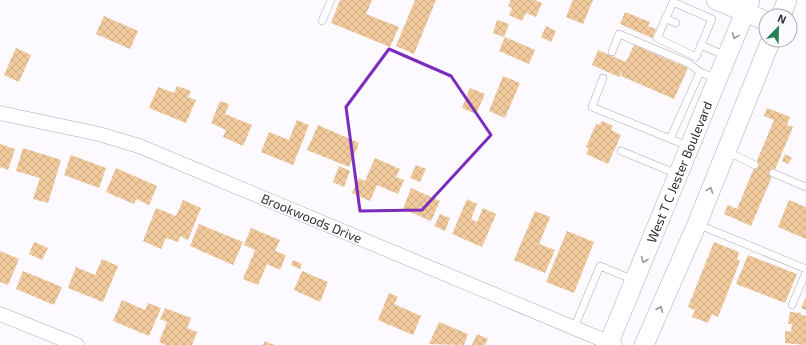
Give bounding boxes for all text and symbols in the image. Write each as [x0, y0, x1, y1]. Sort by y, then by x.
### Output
north arrow [758, 8, 798, 48]
text: N [776, 11, 788, 26]
one-way arrow [732, 32, 740, 39]
street label: West T C Jester Boulevard [643, 99, 715, 245]
one-way arrow [706, 186, 714, 193]
street label: Brookwoods Drive [259, 190, 364, 246]
one-way arrow [640, 257, 648, 264]
one-way arrow [655, 306, 663, 313]

